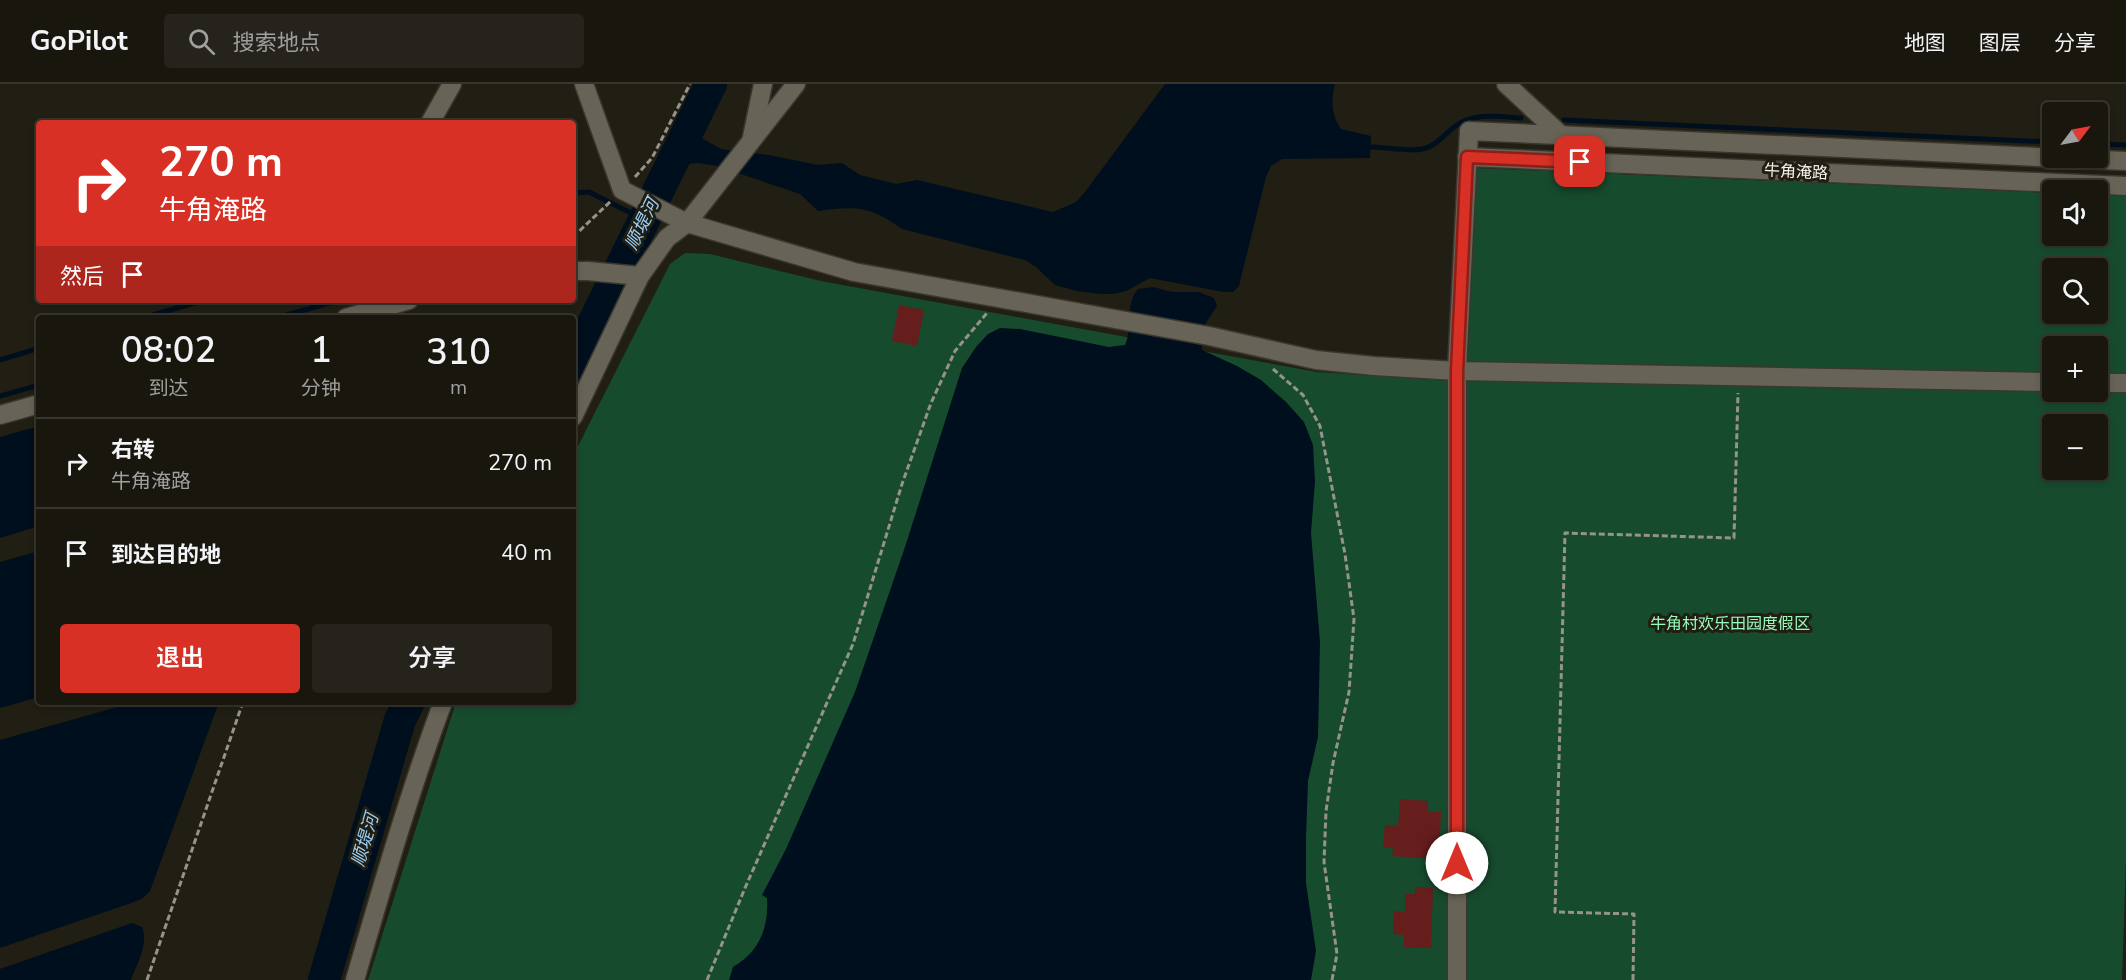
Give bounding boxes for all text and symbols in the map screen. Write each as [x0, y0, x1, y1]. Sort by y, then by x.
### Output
search box [164, 14, 584, 68]
text: GoPilot [30, 22, 128, 60]
icon: search [185, 25, 218, 58]
text: 搜索地点 [233, 28, 321, 58]
text: 地图 [1904, 29, 1946, 57]
text: 图层 [1979, 29, 2021, 57]
text: 分享 [2054, 29, 2096, 57]
north arrow [2042, 102, 2108, 168]
map controls [2042, 102, 2108, 480]
text: 270 m [159, 134, 283, 191]
pin [1554, 136, 1605, 187]
icon: right [60, 144, 138, 222]
icon: arrive [1563, 145, 1596, 178]
street label: 牛角淹路 [1763, 159, 1828, 185]
button: sound [2042, 180, 2108, 246]
text: 牛角淹路 [159, 192, 267, 229]
water label: 顺堤河 [619, 192, 666, 254]
icon: arrive [116, 258, 149, 291]
button: search [2042, 258, 2108, 324]
text: 然后 [60, 262, 104, 292]
text: 08:02 [121, 326, 216, 375]
text: 1 [310, 326, 332, 375]
text: 310 [426, 328, 491, 377]
button: + [2042, 336, 2108, 402]
text: m [450, 374, 467, 401]
text: 到达 [149, 375, 189, 402]
text: 分钟 [301, 375, 341, 402]
button: − [2042, 414, 2108, 480]
text: 右转 [111, 435, 155, 465]
icon: right [60, 447, 93, 480]
text: 270 m [488, 448, 552, 478]
text: 牛角淹路 [111, 468, 191, 495]
icon: arrive [60, 537, 93, 570]
text: 40 m [501, 538, 552, 568]
text: 到达目的地 [111, 540, 221, 570]
park label: 牛角村欢乐田园度假区 [1650, 613, 1810, 635]
button: 退出 [60, 624, 300, 693]
button: 分享 [312, 624, 552, 693]
water label: 顺堤河 [346, 808, 385, 869]
position arrow [1425, 831, 1489, 895]

